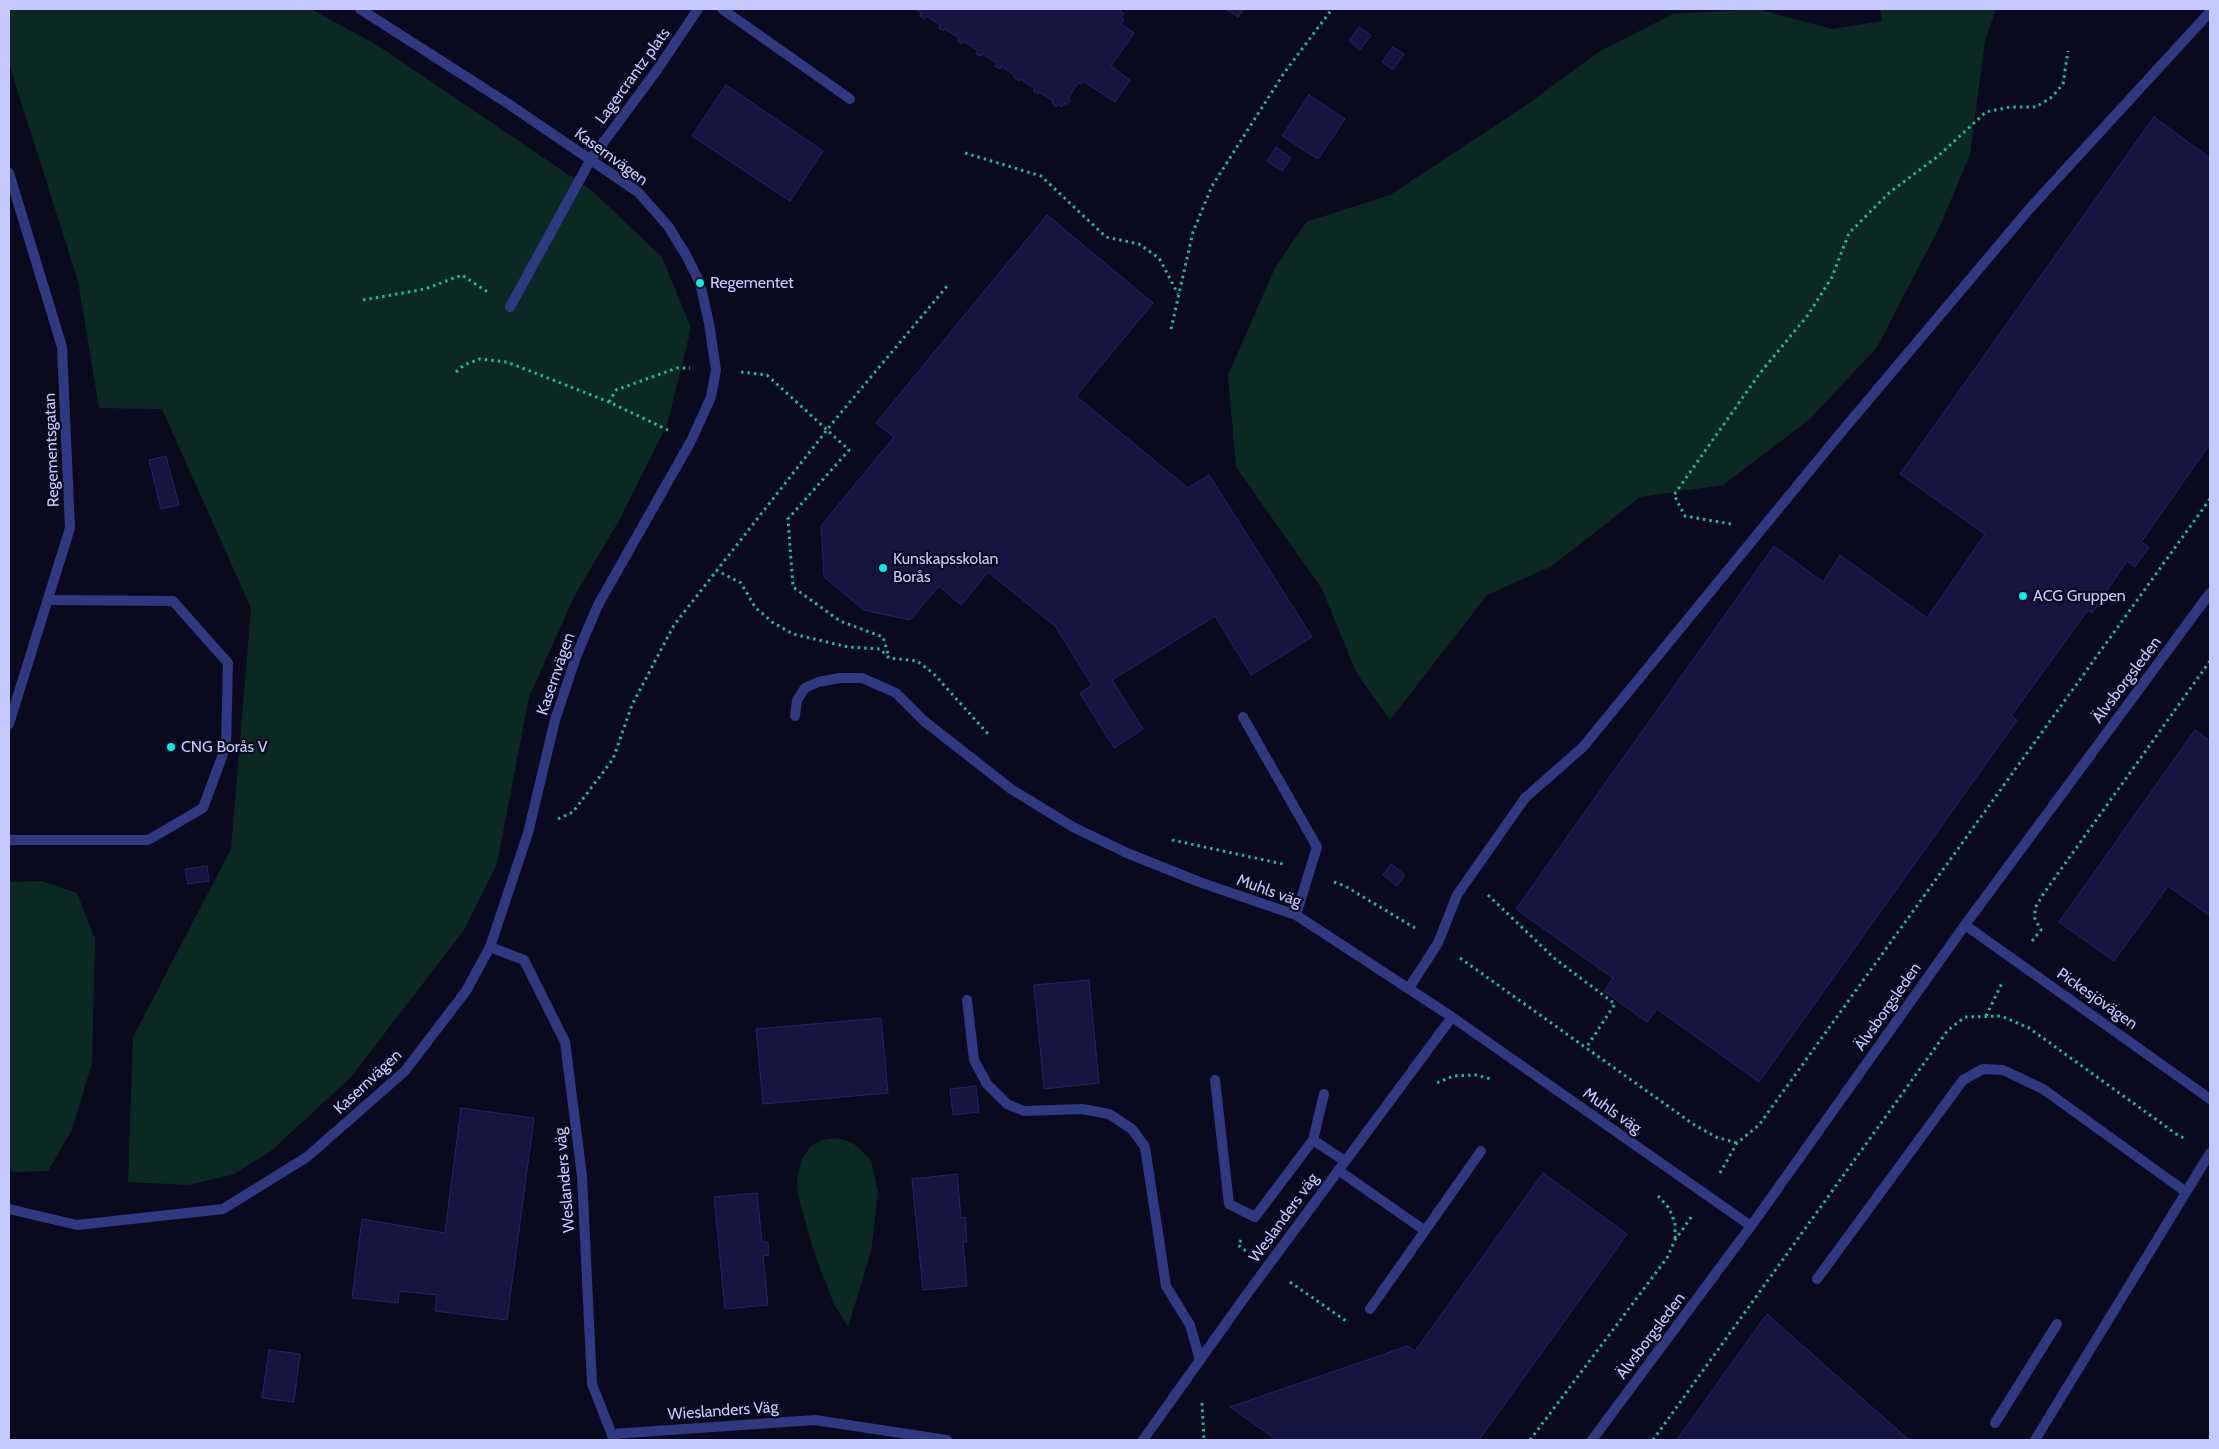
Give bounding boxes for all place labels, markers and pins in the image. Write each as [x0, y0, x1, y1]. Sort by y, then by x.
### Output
place label: Regementet [710, 273, 794, 293]
marker: Regementet [694, 277, 706, 289]
place label: Kunskapsskolan Borås [893, 549, 999, 587]
marker: Kunskapsskolan Borås [877, 562, 889, 574]
place label: ACG Gruppen [2033, 586, 2126, 606]
marker: ACG Gruppen [2017, 590, 2029, 602]
place label: CNG Borås V [181, 737, 267, 757]
marker: CNG Borås V [165, 741, 177, 753]

